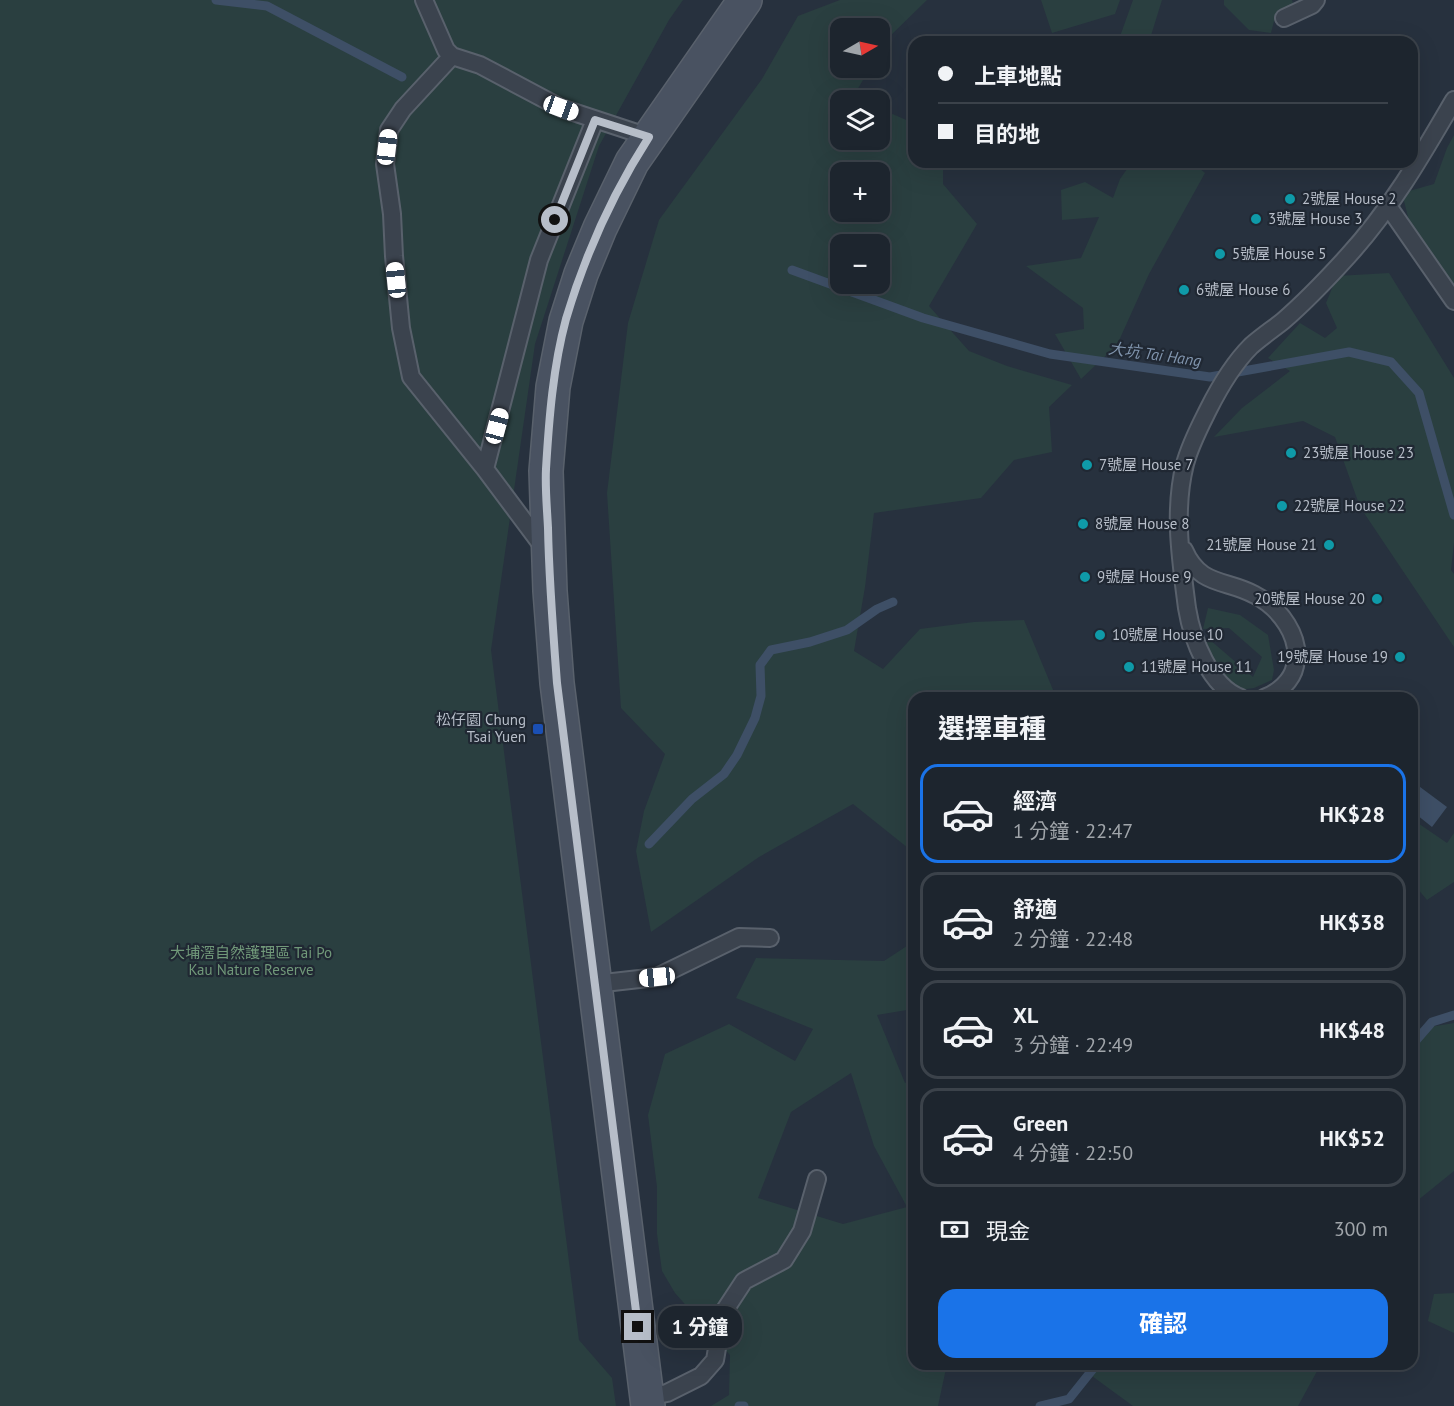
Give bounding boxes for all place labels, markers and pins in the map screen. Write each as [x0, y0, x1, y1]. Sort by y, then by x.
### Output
place label: 2號屋 House 2 [1302, 189, 1397, 208]
marker: 2號屋 House 2 [1283, 192, 1297, 206]
place label: 3號屋 House 3 [1268, 209, 1363, 228]
marker: 3號屋 House 3 [1249, 212, 1263, 226]
place label: 5號屋 House 5 [1232, 244, 1327, 263]
marker: 5號屋 House 5 [1213, 247, 1227, 261]
place label: 6號屋 House 6 [1196, 280, 1291, 299]
marker: 6號屋 House 6 [1177, 283, 1191, 297]
place label: 23號屋 House 23 [1303, 443, 1414, 462]
marker: 23號屋 House 23 [1284, 446, 1298, 460]
place label: 7號屋 House 7 [1099, 455, 1194, 474]
marker: 7號屋 House 7 [1080, 458, 1094, 472]
place label: 22號屋 House 22 [1294, 496, 1405, 515]
marker: 22號屋 House 22 [1275, 499, 1289, 513]
place label: 8號屋 House 8 [1095, 514, 1190, 533]
marker: 8號屋 House 8 [1076, 517, 1090, 531]
place label: 21號屋 House 21 [1206, 535, 1317, 554]
marker: 21號屋 House 21 [1322, 538, 1336, 552]
place label: 9號屋 House 9 [1097, 567, 1192, 586]
marker: 9號屋 House 9 [1078, 570, 1092, 584]
place label: 20號屋 House 20 [1254, 589, 1365, 608]
marker: 20號屋 House 20 [1370, 592, 1384, 606]
place label: 10號屋 House 10 [1112, 625, 1223, 644]
marker: 10號屋 House 10 [1093, 628, 1107, 642]
place label: 19號屋 House 19 [1277, 647, 1388, 666]
marker: 19號屋 House 19 [1393, 650, 1407, 664]
place label: 11號屋 House 11 [1141, 657, 1252, 676]
marker: 11號屋 House 11 [1122, 660, 1136, 674]
place label: 松仔園 Chung Tsai Yuen [436, 710, 526, 746]
marker: 松仔園 Chung Tsai Yuen [531, 722, 545, 736]

